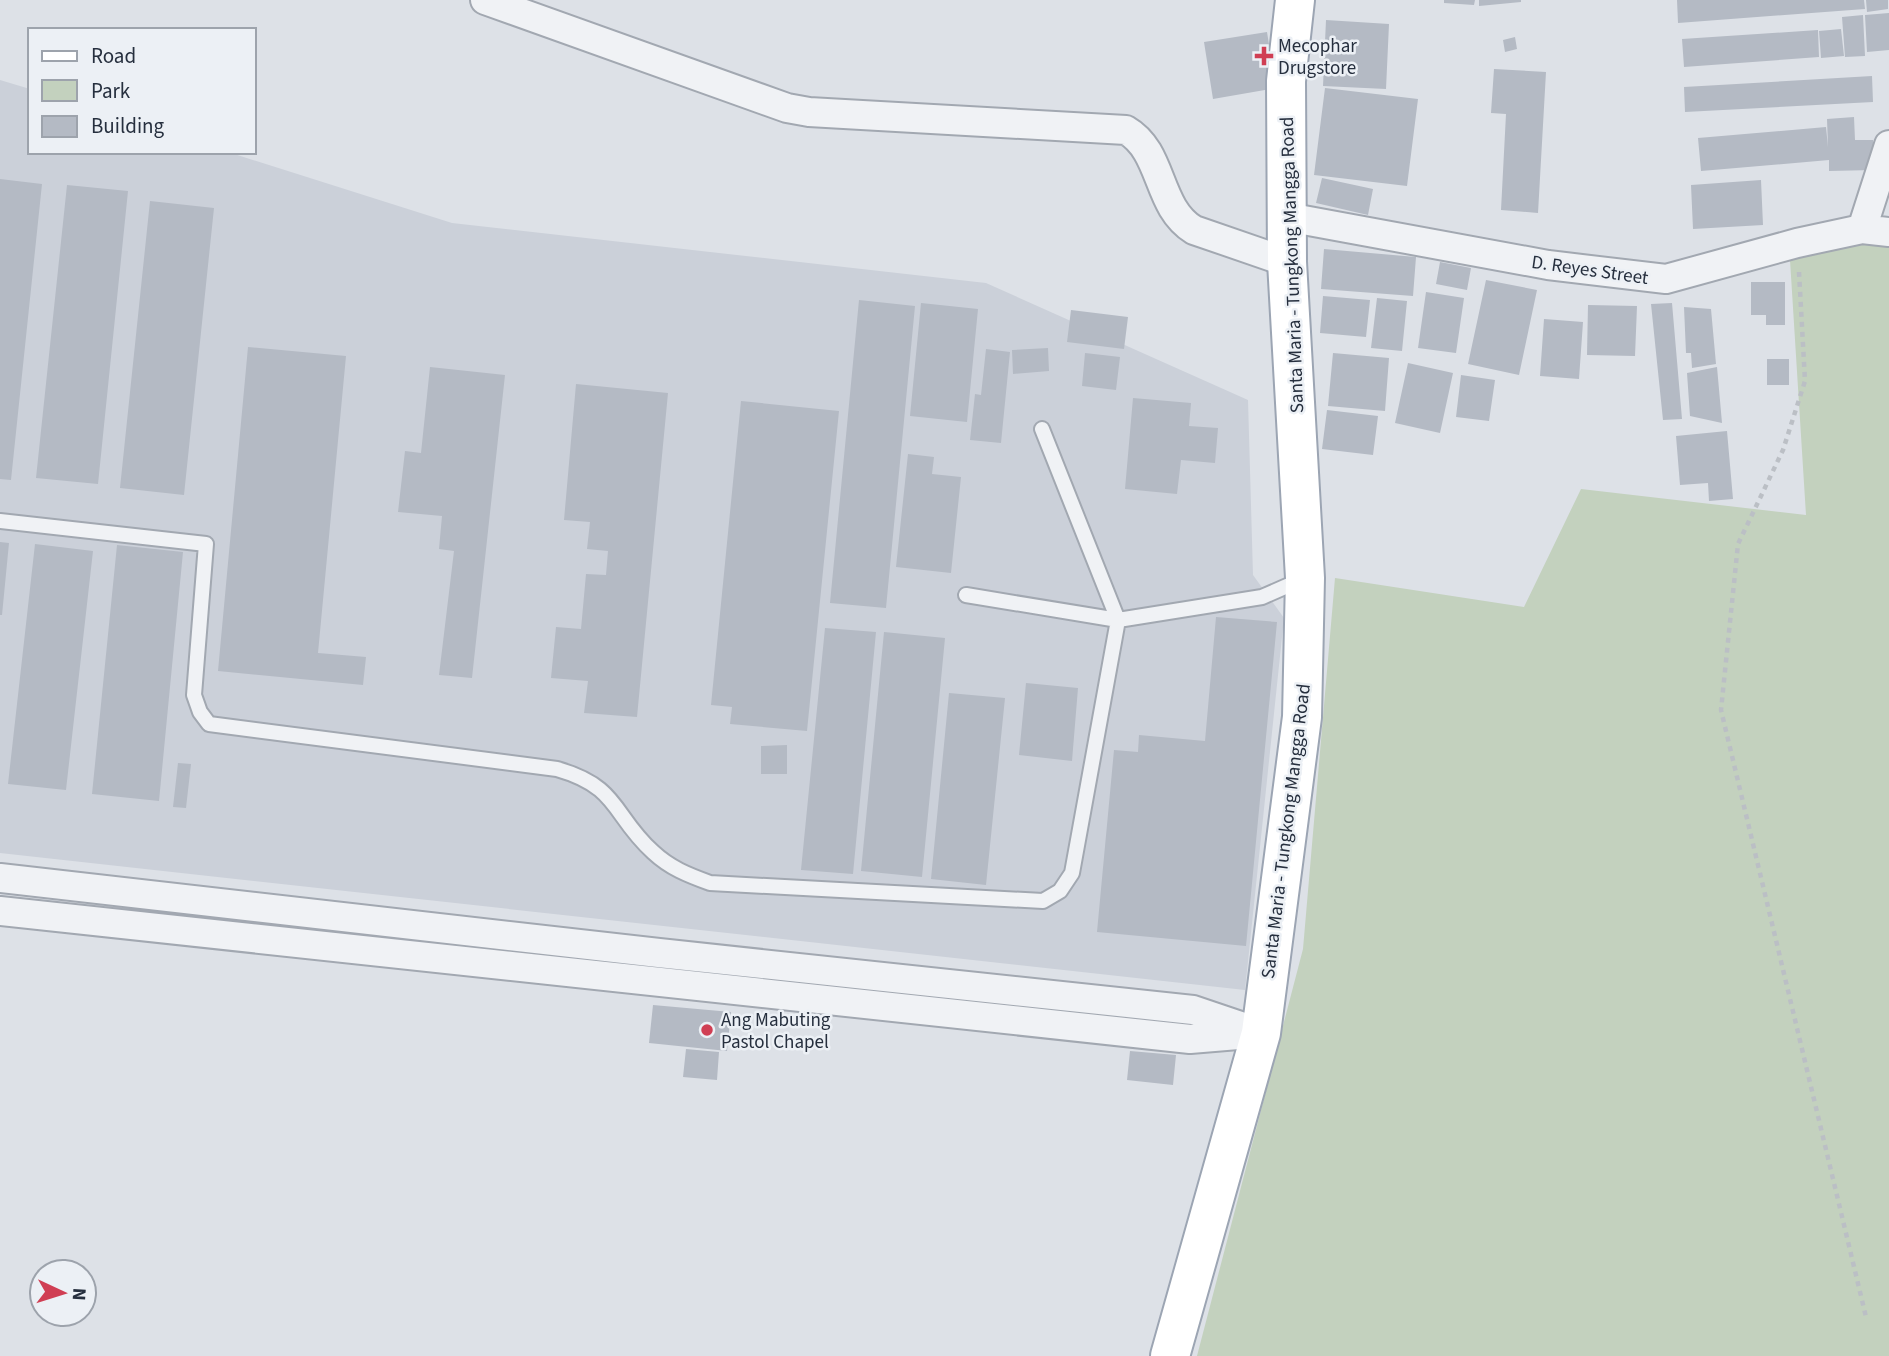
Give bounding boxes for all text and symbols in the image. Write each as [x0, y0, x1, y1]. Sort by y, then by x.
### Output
legend [28, 28, 256, 154]
place label: Mecophar Drugstore [1278, 33, 1357, 82]
text: Road [91, 41, 136, 71]
marker: Mecophar Drugstore [1256, 48, 1272, 64]
text: Park [91, 76, 131, 106]
text: Building [91, 111, 165, 141]
street label: Santa Maria - Tungkong Mangga Road [1274, 116, 1311, 414]
street label: D. Reyes Street [1530, 249, 1651, 292]
street label: Santa Maria - Tungkong Mangga Road [1255, 682, 1318, 980]
place label: Ang Mabuting Pastol Chapel [721, 1007, 831, 1056]
marker: Ang Mabuting Pastol Chapel [699, 1022, 715, 1038]
north arrow [28, 1258, 98, 1328]
text: N [65, 1287, 92, 1301]

